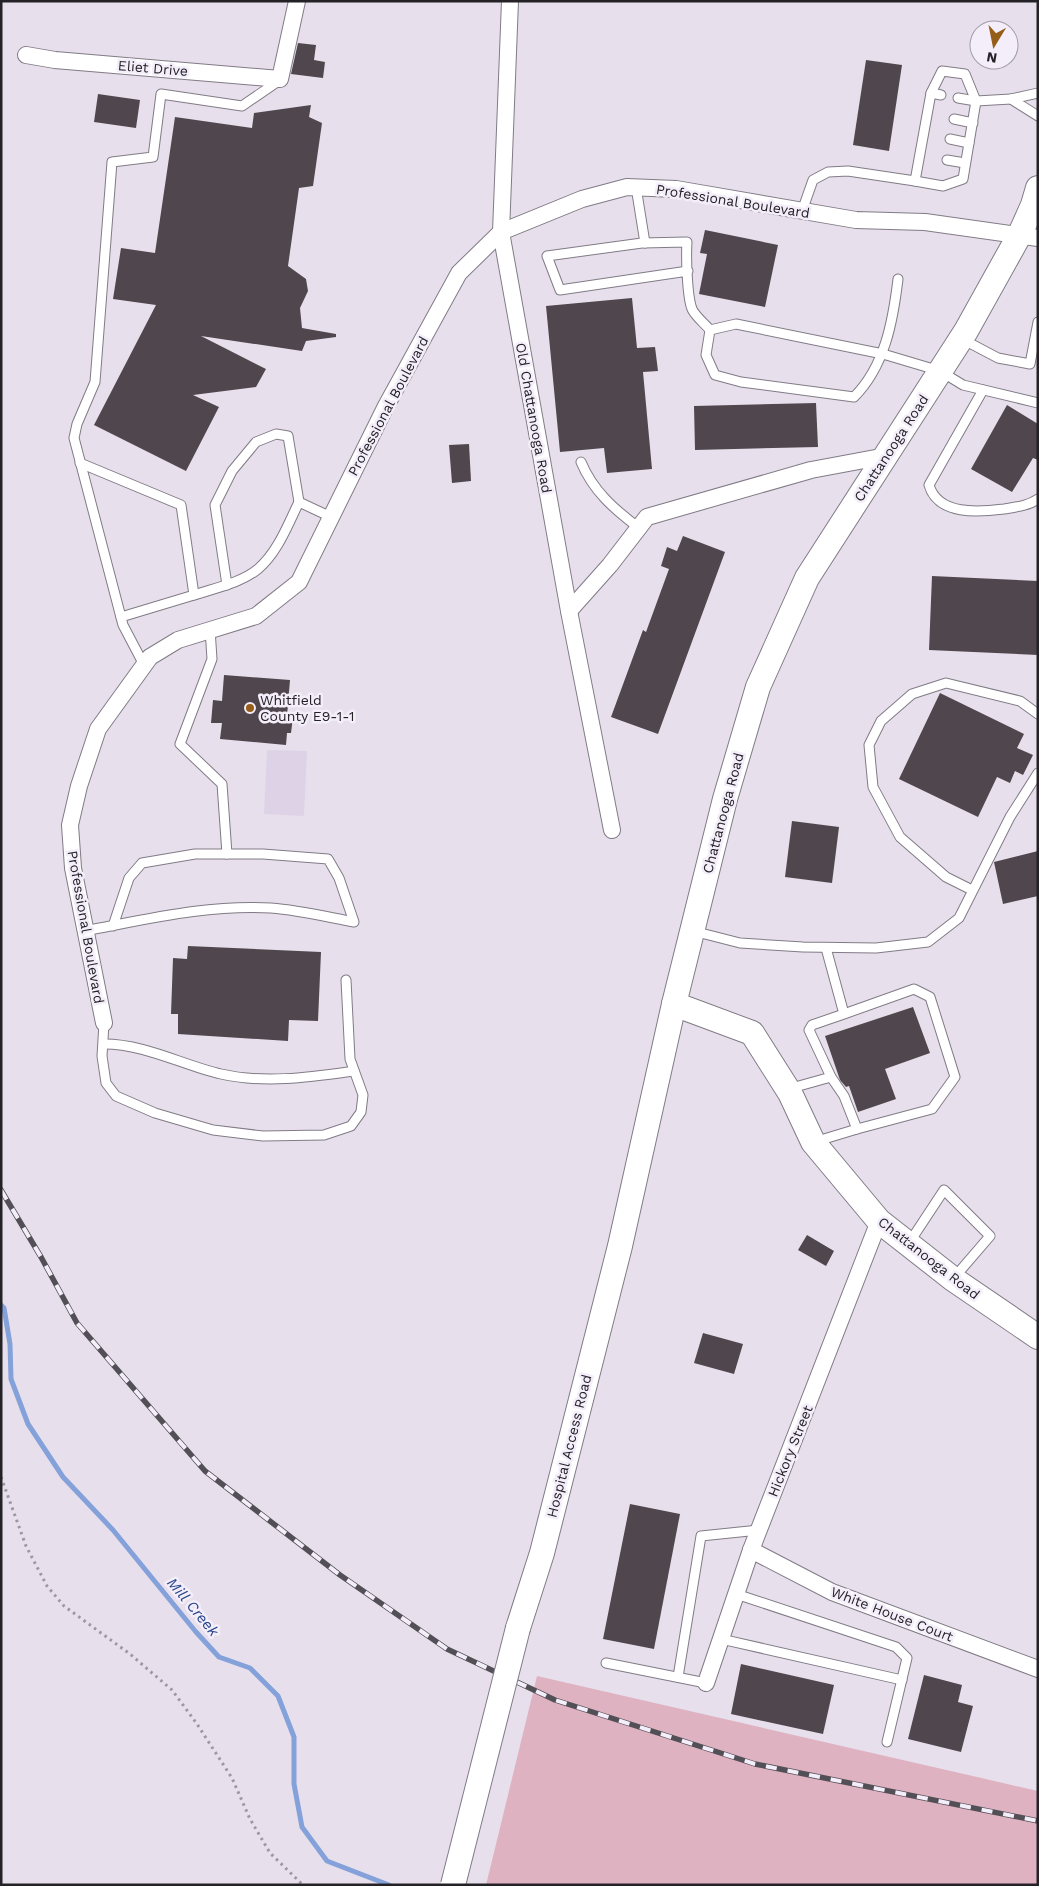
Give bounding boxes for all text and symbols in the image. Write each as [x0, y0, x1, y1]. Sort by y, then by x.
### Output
north arrow [969, 20, 1019, 70]
text: N [985, 49, 998, 67]
street label: Eliet Drive [117, 57, 189, 79]
street label: Professional Boulevard [655, 181, 811, 221]
street label: Professional Boulevard [344, 334, 432, 478]
street label: Old Chattanooga Road [513, 342, 555, 494]
street label: Chattanooga Road [850, 392, 932, 504]
place label: Whitfield County E9-1-1 [260, 692, 354, 724]
marker: Whitfield County E9-1-1 [244, 702, 256, 714]
street label: Chattanooga Road [699, 751, 747, 875]
street label: Professional Boulevard [65, 849, 107, 1005]
street label: Chattanooga Road [875, 1213, 983, 1303]
street label: Hospital Access Road [543, 1373, 595, 1519]
street label: Hickory Street [764, 1403, 816, 1499]
water label: Mill Creek [163, 1574, 223, 1641]
street label: White House Court [829, 1583, 956, 1645]

